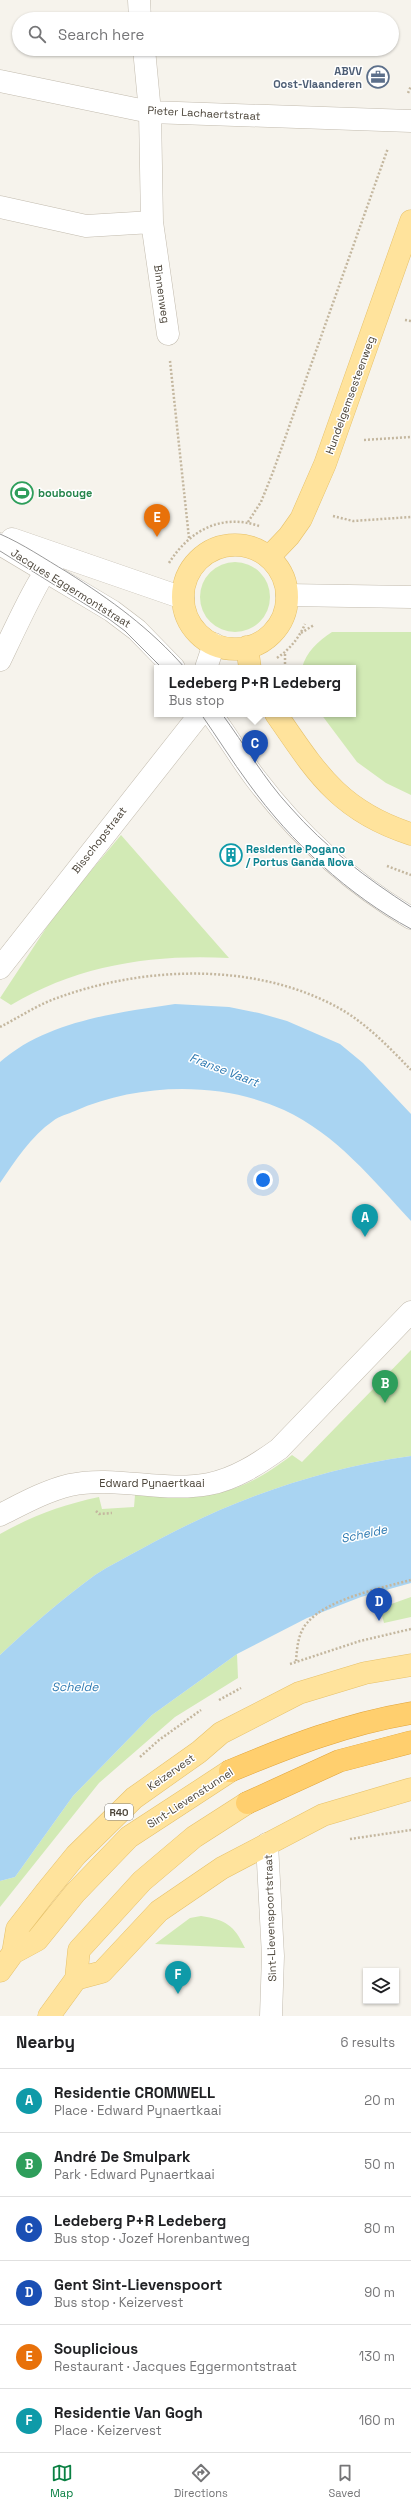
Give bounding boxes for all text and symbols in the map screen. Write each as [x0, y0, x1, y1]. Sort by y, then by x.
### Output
search box [12, 12, 399, 56]
icon: search [26, 23, 48, 45]
text: Search here [58, 25, 144, 44]
place label: ABVV Oost-Vlaanderen [273, 64, 362, 91]
office icon: ABVV Oost-Vlaanderen [365, 64, 391, 90]
street label: Pieter Lachaertstraat [147, 103, 261, 123]
street label: Binnenweg [151, 264, 173, 324]
street label: Hundelgemsesteenweg [322, 334, 378, 456]
sports icon: boubouge [9, 480, 35, 506]
place label: boubouge [38, 486, 92, 500]
pin: E [144, 504, 170, 537]
street label: Jacques Eggermontstraat [8, 545, 134, 631]
popup [154, 665, 356, 717]
text: Ledeberg P+R Ledeberg [169, 673, 341, 692]
text: Bus stop [169, 692, 224, 709]
pin: C [242, 730, 268, 763]
street label: Bisschopstraat [69, 804, 129, 876]
building icon: Residentie Pogano / Portus Ganda Nova [218, 842, 244, 868]
place label: Residentie Pogano / Portus Ganda Nova [245, 842, 354, 869]
water label: Franse Vaart [187, 1050, 262, 1091]
your location [253, 1170, 273, 1190]
pin: A [352, 1204, 378, 1237]
pin: B [372, 1370, 398, 1403]
street label: Edward Pynaertkaai [99, 1476, 205, 1490]
water label: Schelde [339, 1521, 389, 1547]
pin: D [366, 1588, 392, 1621]
water label: Schelde [52, 1679, 99, 1695]
street label: Keizervest [145, 1751, 197, 1793]
street label: Sint-Lievenstunnel [144, 1765, 236, 1831]
road number: R40 [105, 1804, 133, 1820]
street label: Sint-Lievenspoortstraat [261, 1854, 279, 1982]
pin: F [165, 1961, 191, 1994]
map controls [363, 1968, 399, 2004]
button: layers [363, 1968, 399, 2004]
text: Nearby [16, 2031, 75, 2053]
text: 6 results [341, 2034, 395, 2051]
text: Residentie CROMWELL [54, 2083, 215, 2102]
text: A [25, 2092, 33, 2109]
text: 20 m [364, 2092, 395, 2109]
text: Place · Edward Pynaertkaai [54, 2102, 221, 2119]
text: André De Smulpark [54, 2147, 191, 2166]
text: B [25, 2156, 33, 2173]
text: 50 m [364, 2156, 395, 2173]
text: Park · Edward Pynaertkaai [54, 2166, 215, 2183]
text: Ledeberg P+R Ledeberg [54, 2211, 226, 2230]
text: C [25, 2220, 33, 2237]
text: 80 m [364, 2220, 395, 2237]
text: Bus stop · Jozef Horenbantweg [54, 2230, 250, 2247]
text: Gent Sint-Lievenspoort [54, 2275, 222, 2294]
text: D [25, 2284, 33, 2301]
text: 90 m [364, 2284, 395, 2301]
text: Bus stop · Keizervest [54, 2294, 184, 2311]
text: Souplicious [54, 2339, 138, 2358]
text: E [25, 2348, 33, 2365]
text: 130 m [359, 2348, 395, 2365]
text: Restaurant · Jacques Eggermontstraat [54, 2358, 297, 2375]
text: Residentie Van Gogh [54, 2403, 203, 2422]
text: F [26, 2412, 32, 2429]
text: 160 m [359, 2412, 395, 2429]
text: Place · Keizervest [54, 2422, 162, 2439]
tab: Map [50, 2462, 73, 2500]
tab: Directions [174, 2462, 228, 2500]
tab: Saved [329, 2462, 361, 2500]

